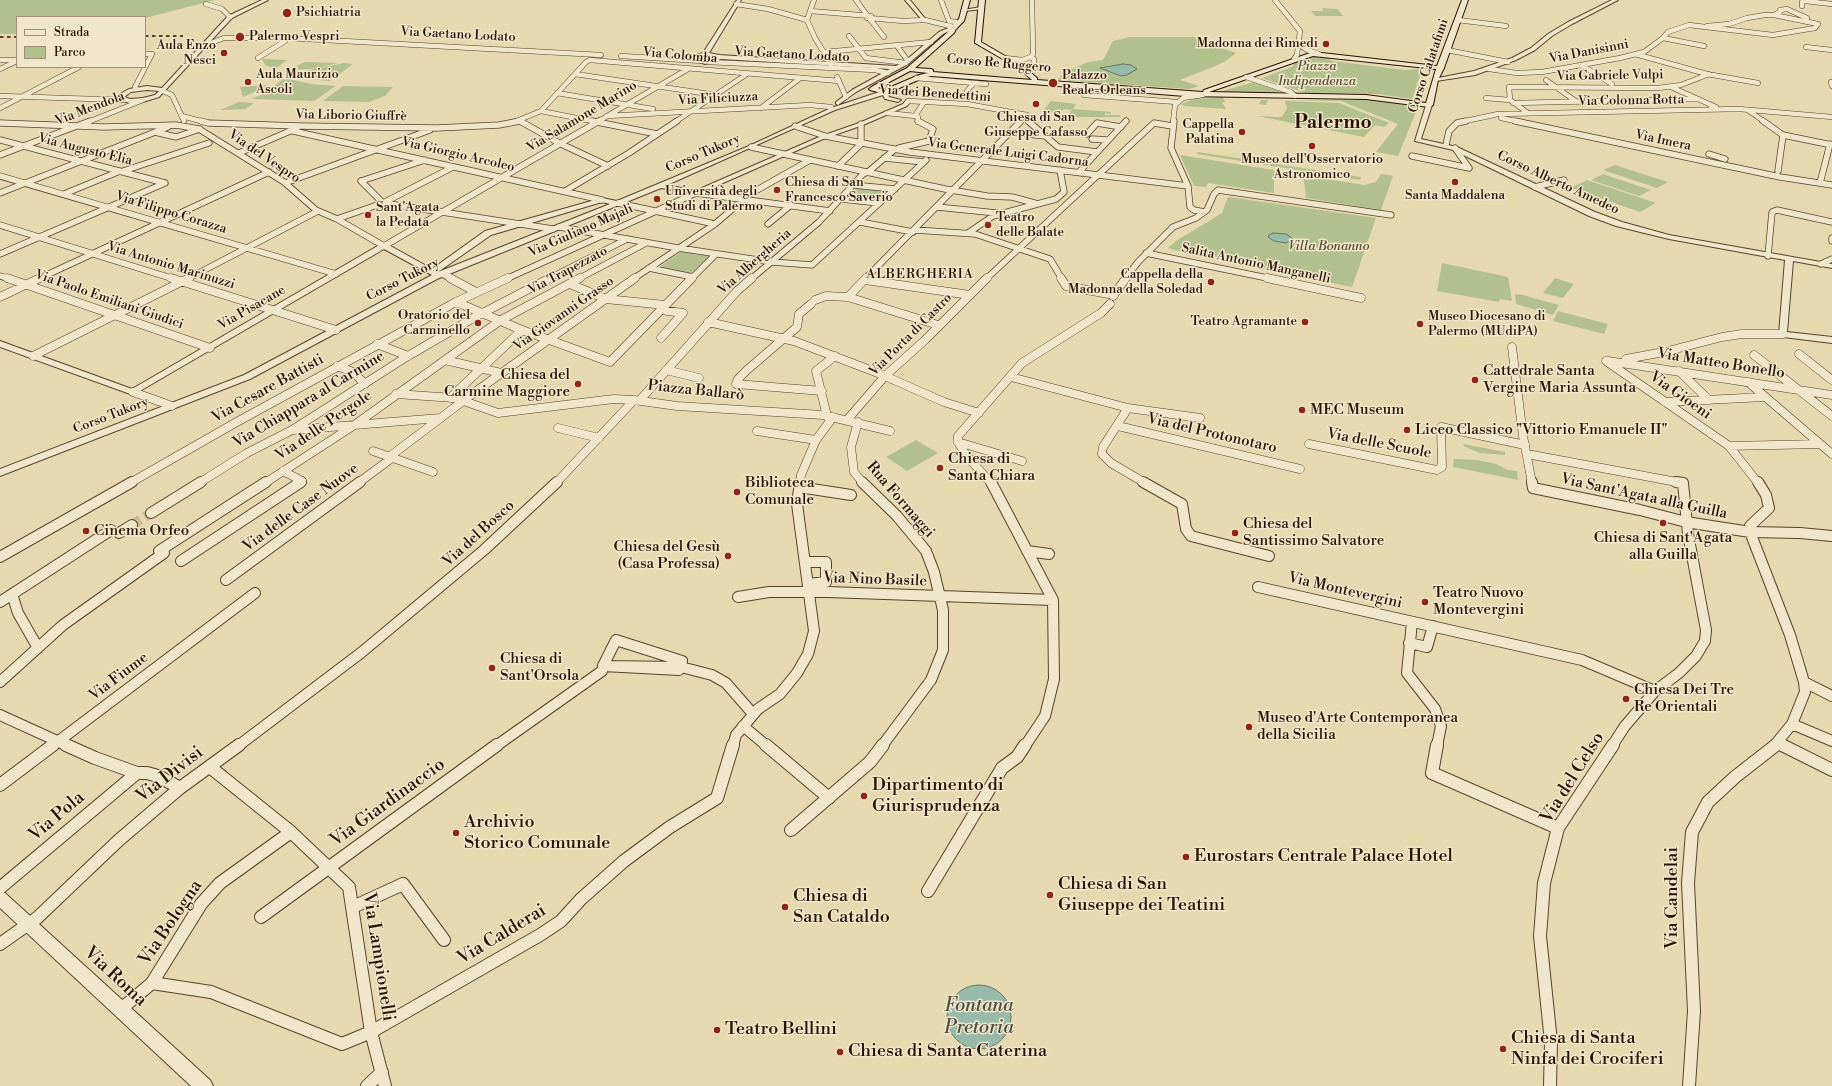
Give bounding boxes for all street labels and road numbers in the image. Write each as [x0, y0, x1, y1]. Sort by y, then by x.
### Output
street label: Corso Calatafimi [1406, 17, 1452, 115]
street label: Via Gaetano Lodato [400, 24, 516, 46]
street label: Via Danisinni [1548, 37, 1630, 67]
street label: Via Gaetano Lodato [734, 44, 850, 66]
street label: Via Colomba [642, 45, 718, 67]
street label: Corso Re Ruggero [946, 52, 1052, 76]
street label: Via Gabriele Vulpi [1556, 67, 1664, 85]
street label: Via Salamone Marino [524, 78, 640, 156]
street label: Via dei Benedettini [878, 82, 992, 106]
street label: Via Mendola [53, 89, 127, 129]
street label: Via Filiciuzza [678, 89, 758, 109]
street label: Via Colonna Rotta [1578, 92, 1684, 110]
street label: Via Liborio Giuffrè [295, 107, 407, 125]
street label: Via del Vespro [225, 127, 303, 187]
street label: Via Imera [1633, 127, 1693, 155]
street label: Via Augusto Elia [36, 131, 134, 169]
street label: Corso Tukory [663, 131, 743, 177]
street label: Via Giorgio Arcoleo [400, 134, 516, 176]
street label: Via Generale Luigi Cadorna [927, 135, 1089, 171]
street label: Corso Alberto Amedeo [1495, 148, 1621, 218]
street label: Via Filippo Corazza [114, 189, 228, 237]
street label: Via Giuliano Majali [526, 201, 636, 261]
street label: Via Albergheria [715, 226, 795, 298]
street label: Via Antonio Marinuzzi [105, 239, 237, 293]
street label: Salita Antonio Manganelli [1180, 241, 1332, 287]
street label: Via Trapezzato [526, 244, 610, 298]
street label: Corso Tukory [364, 255, 442, 305]
street label: Via Paolo Emiliani Giudici [33, 267, 185, 333]
street label: Via Giovanni Grasso [511, 274, 617, 354]
street label: Via Pisacane [216, 282, 288, 334]
street label: Via Porta di Castro [866, 290, 956, 380]
street label: Via Matteo Bonello [1656, 345, 1786, 383]
street label: Via Chiappara al Carmine [230, 348, 388, 452]
street label: Via Cesare Battisti [209, 351, 327, 427]
street label: Via Gioeni [1646, 368, 1714, 424]
street label: Piazza Ballarò [647, 377, 745, 405]
street label: Via delle Pergole [272, 387, 376, 465]
street label: Corso Tukory [71, 394, 151, 438]
street label: Via del Protonotaro [1145, 410, 1279, 458]
street label: Via delle Scuole [1325, 425, 1433, 463]
street label: Rua Formaggi [862, 458, 938, 542]
street label: Via delle Case Nuove [240, 460, 362, 556]
street label: Via Sant'Agata alla Guilla [1559, 471, 1729, 523]
street label: Via del Bosco [439, 497, 519, 571]
street label: Via Nino Basile [823, 569, 927, 591]
street label: Via Montevergini [1286, 569, 1404, 613]
street label: Via Fiume [86, 649, 152, 705]
street label: Via del Celso [1536, 728, 1610, 828]
street label: Via Divisi [132, 742, 208, 808]
street label: Via Giardinaccio [326, 754, 450, 852]
street label: Via Pola [25, 787, 89, 847]
street label: Via Candelai [1662, 847, 1684, 949]
street label: Via Bologna [135, 876, 207, 970]
street label: Via Lampionelli [357, 891, 399, 1023]
street label: Via Calderai [454, 900, 550, 970]
street label: Via Roma [79, 943, 151, 1011]

